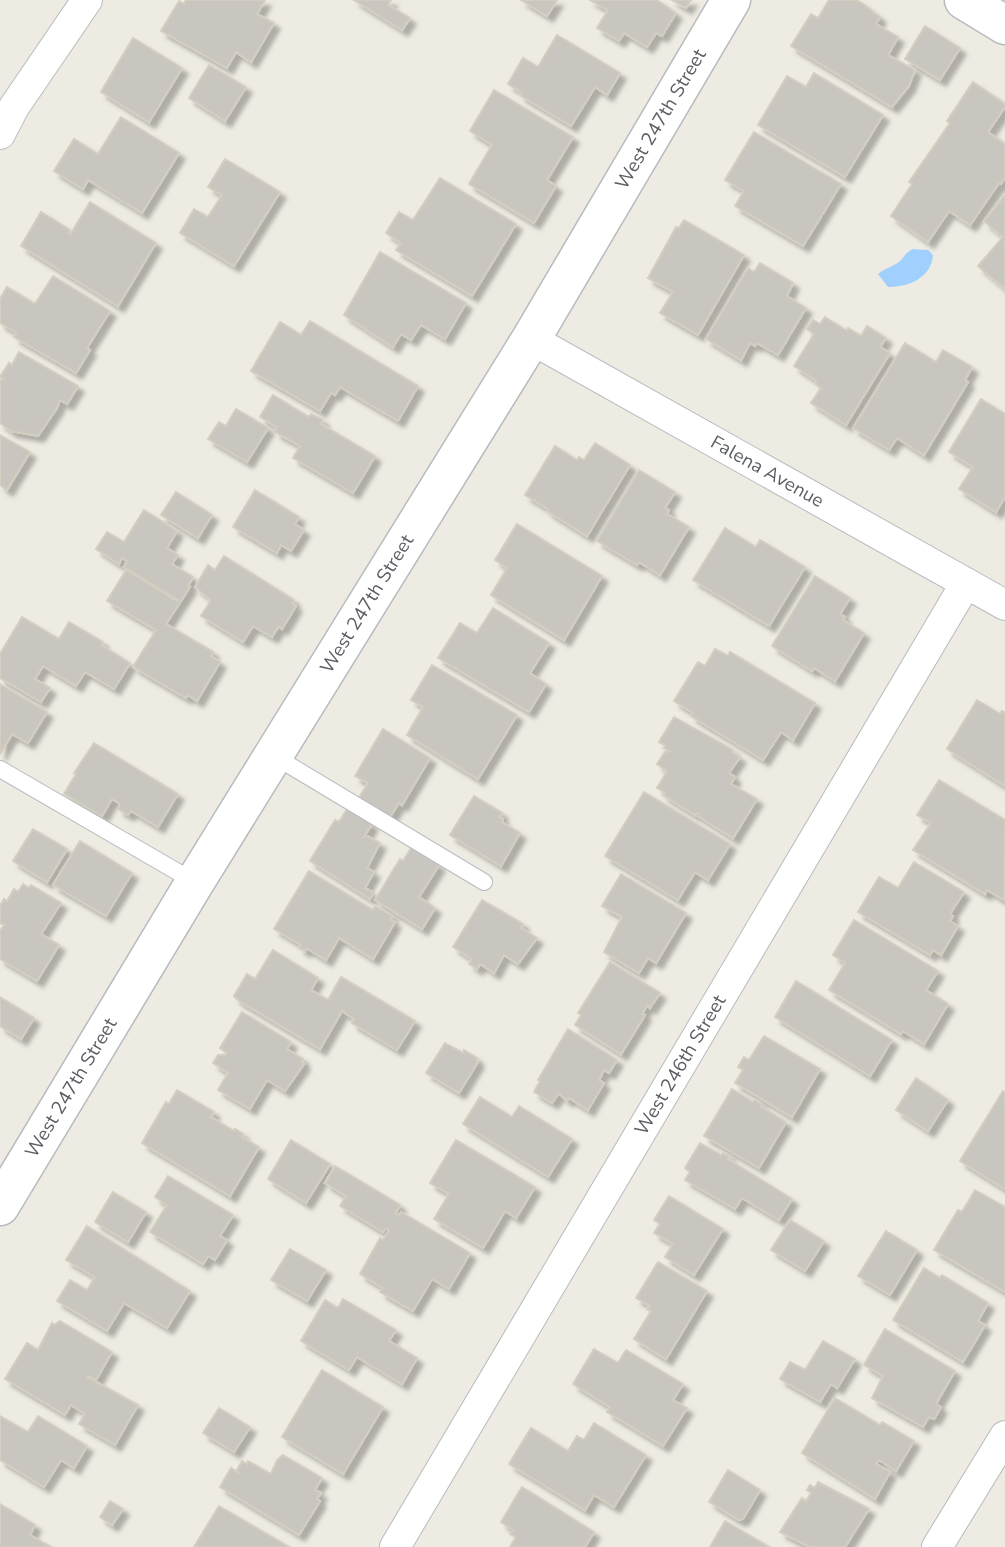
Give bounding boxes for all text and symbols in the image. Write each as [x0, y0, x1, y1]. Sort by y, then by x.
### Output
street label: West 247th Street [609, 44, 712, 194]
street label: Falena Avenue [706, 429, 829, 514]
street label: West 247th Street [314, 529, 420, 678]
street label: West 246th Street [629, 990, 732, 1140]
street label: West 247th Street [19, 1013, 123, 1163]

